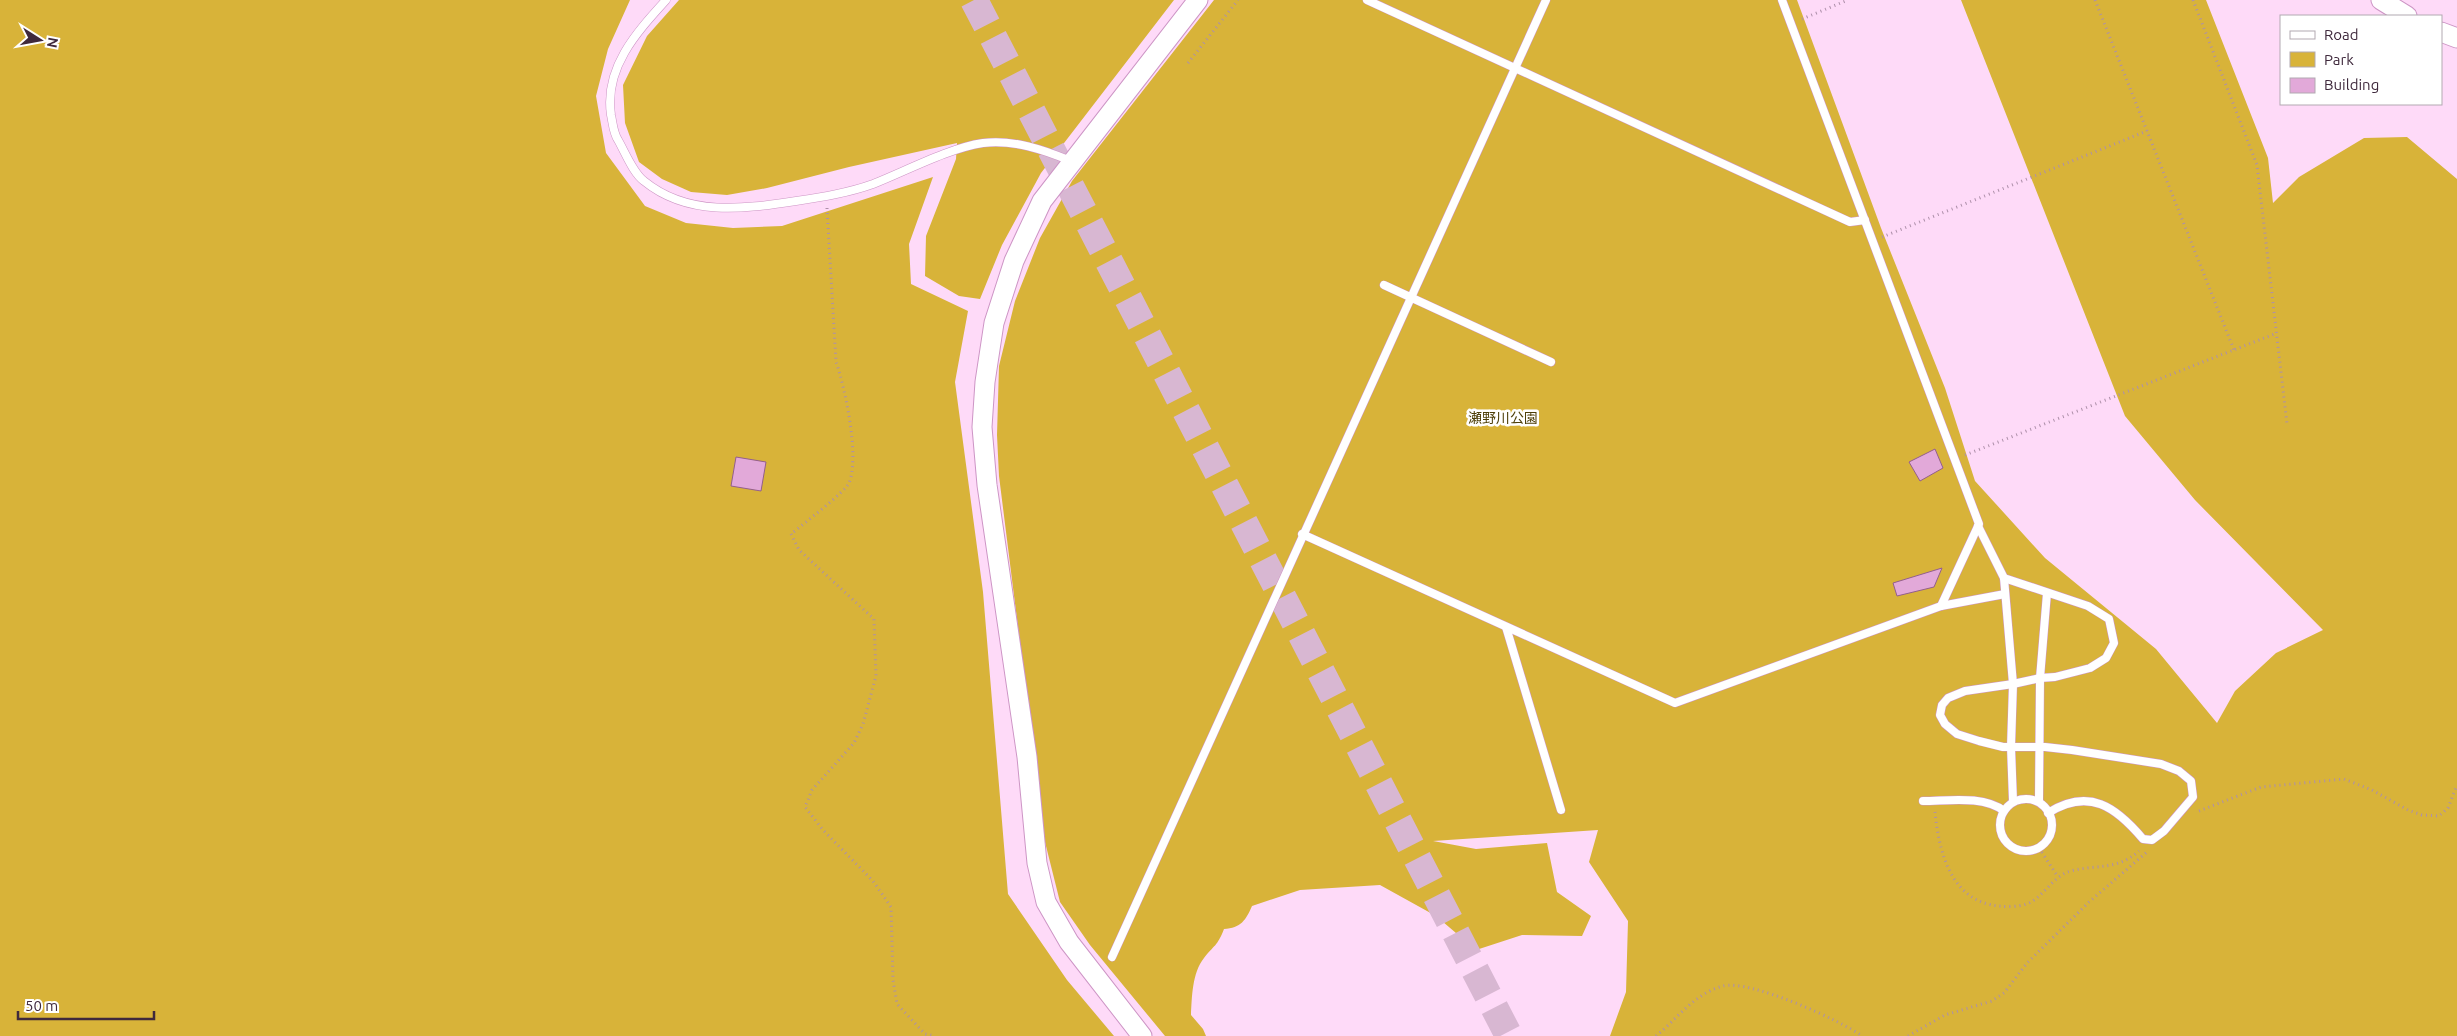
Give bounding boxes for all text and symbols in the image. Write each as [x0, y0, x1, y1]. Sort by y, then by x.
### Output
north arrow [15, 15, 65, 65]
legend [2280, 15, 2442, 105]
text: Road [2324, 26, 2359, 43]
text: N [44, 36, 62, 49]
text: Park [2324, 51, 2354, 68]
text: Building [2324, 76, 2379, 93]
park label: 瀬野川公園 [1468, 410, 1538, 426]
scale bar [18, 988, 154, 1020]
text: 50 m [25, 997, 58, 1014]

